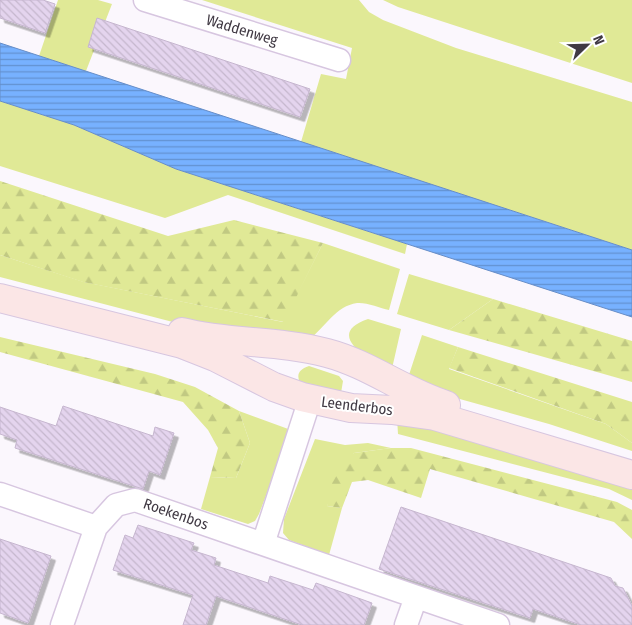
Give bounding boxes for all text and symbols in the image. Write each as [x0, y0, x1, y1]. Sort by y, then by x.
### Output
street label: Waddenweg [204, 11, 280, 49]
north arrow [562, 20, 612, 70]
text: N [589, 33, 608, 47]
street label: Leenderbos [320, 393, 394, 419]
street label: Roekenbos [141, 494, 211, 534]

